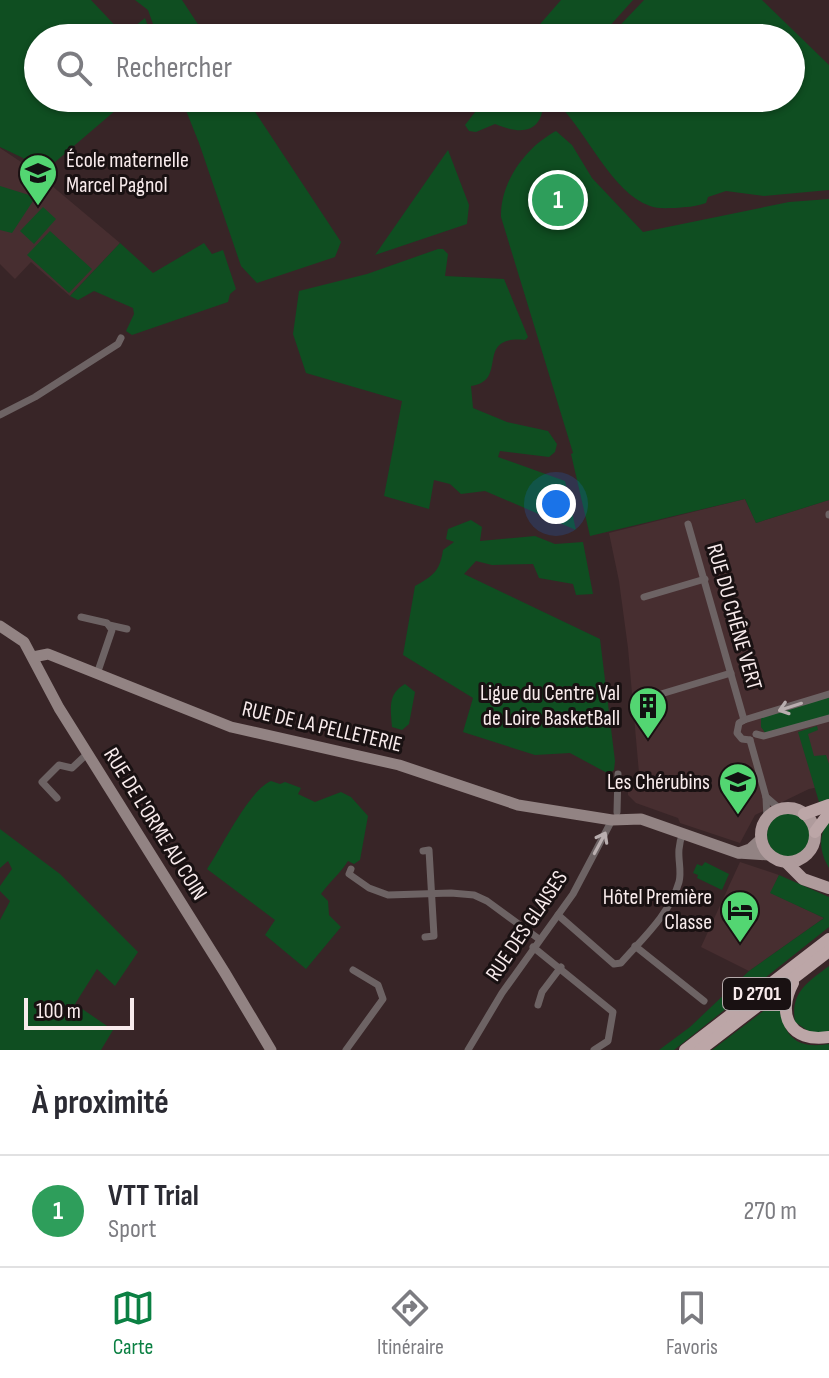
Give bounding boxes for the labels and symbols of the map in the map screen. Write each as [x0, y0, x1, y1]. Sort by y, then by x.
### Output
place label: École maternelle Marcel Pagnol [66, 147, 189, 199]
school or university icon: École maternelle Marcel Pagnol [17, 152, 59, 207]
pin: 1 [532, 170, 584, 230]
your location [536, 484, 576, 524]
street label: RUE DU CHÊNE VERT [700, 541, 768, 693]
place label: Ligue du Centre Val de Loire BasketBall [480, 680, 620, 732]
building icon: Ligue du Centre Val de Loire BasketBall [627, 685, 669, 740]
street label: RUE DE LA PELLETERIE [239, 695, 405, 759]
one-way arrow [777, 700, 803, 715]
street label: RUE DE L'ORME AU COIN [97, 743, 213, 905]
school or university icon: Les Chérubins [717, 761, 759, 816]
place label: Les Chérubins [607, 769, 710, 796]
one-way arrow [592, 831, 608, 855]
street label: RUE DES GLAISES [480, 866, 574, 986]
place label: Hôtel Première Classe [603, 884, 712, 936]
hotel icon: Hôtel Première Classe [719, 889, 761, 944]
road number: D 2701 [723, 978, 791, 1010]
scale bar [24, 994, 134, 1030]

